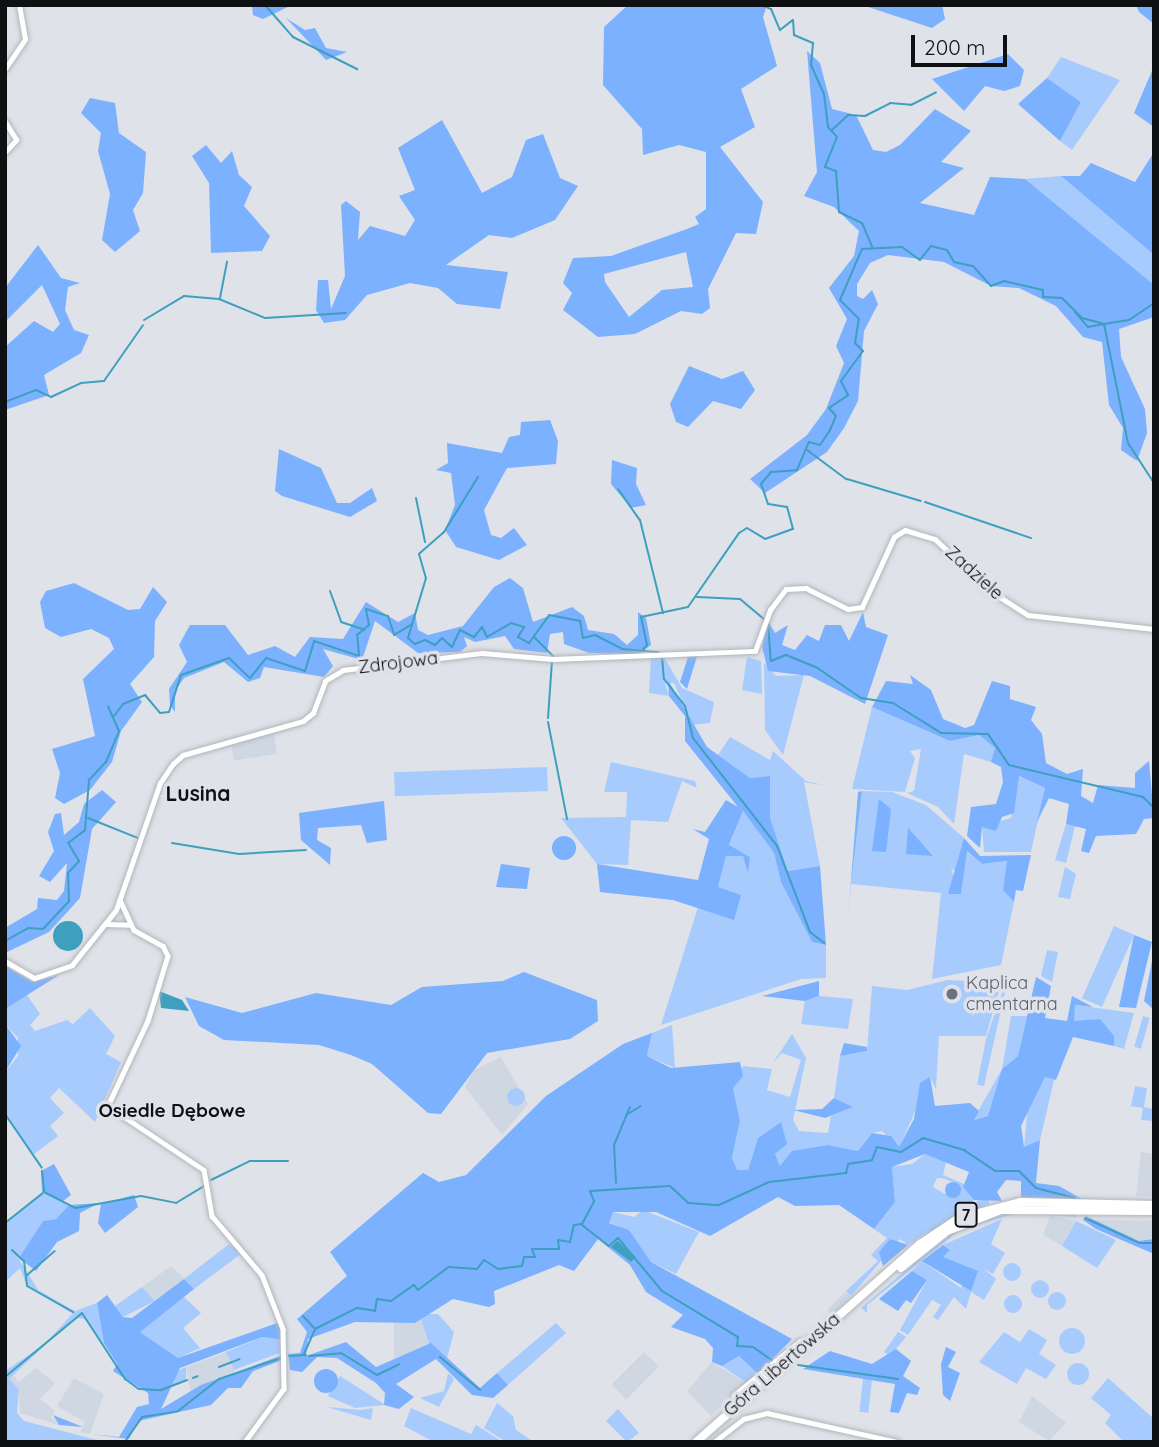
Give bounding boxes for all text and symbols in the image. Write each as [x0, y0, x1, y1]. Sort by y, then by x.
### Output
scale bar [914, 21, 1010, 65]
text: 200 m [924, 34, 986, 60]
street label: Zadziele [941, 541, 1007, 605]
street label: Zdrojowa [357, 647, 439, 679]
district label: Lusina [166, 780, 230, 806]
place label: Kaplica cmentarna [966, 973, 1058, 1016]
marker: Kaplica cmentarna [944, 986, 960, 1002]
district label: Osiedle Dębowe [98, 1100, 246, 1122]
road number: 7 [954, 1203, 978, 1228]
street label: Góra Libertowska [720, 1309, 844, 1421]

